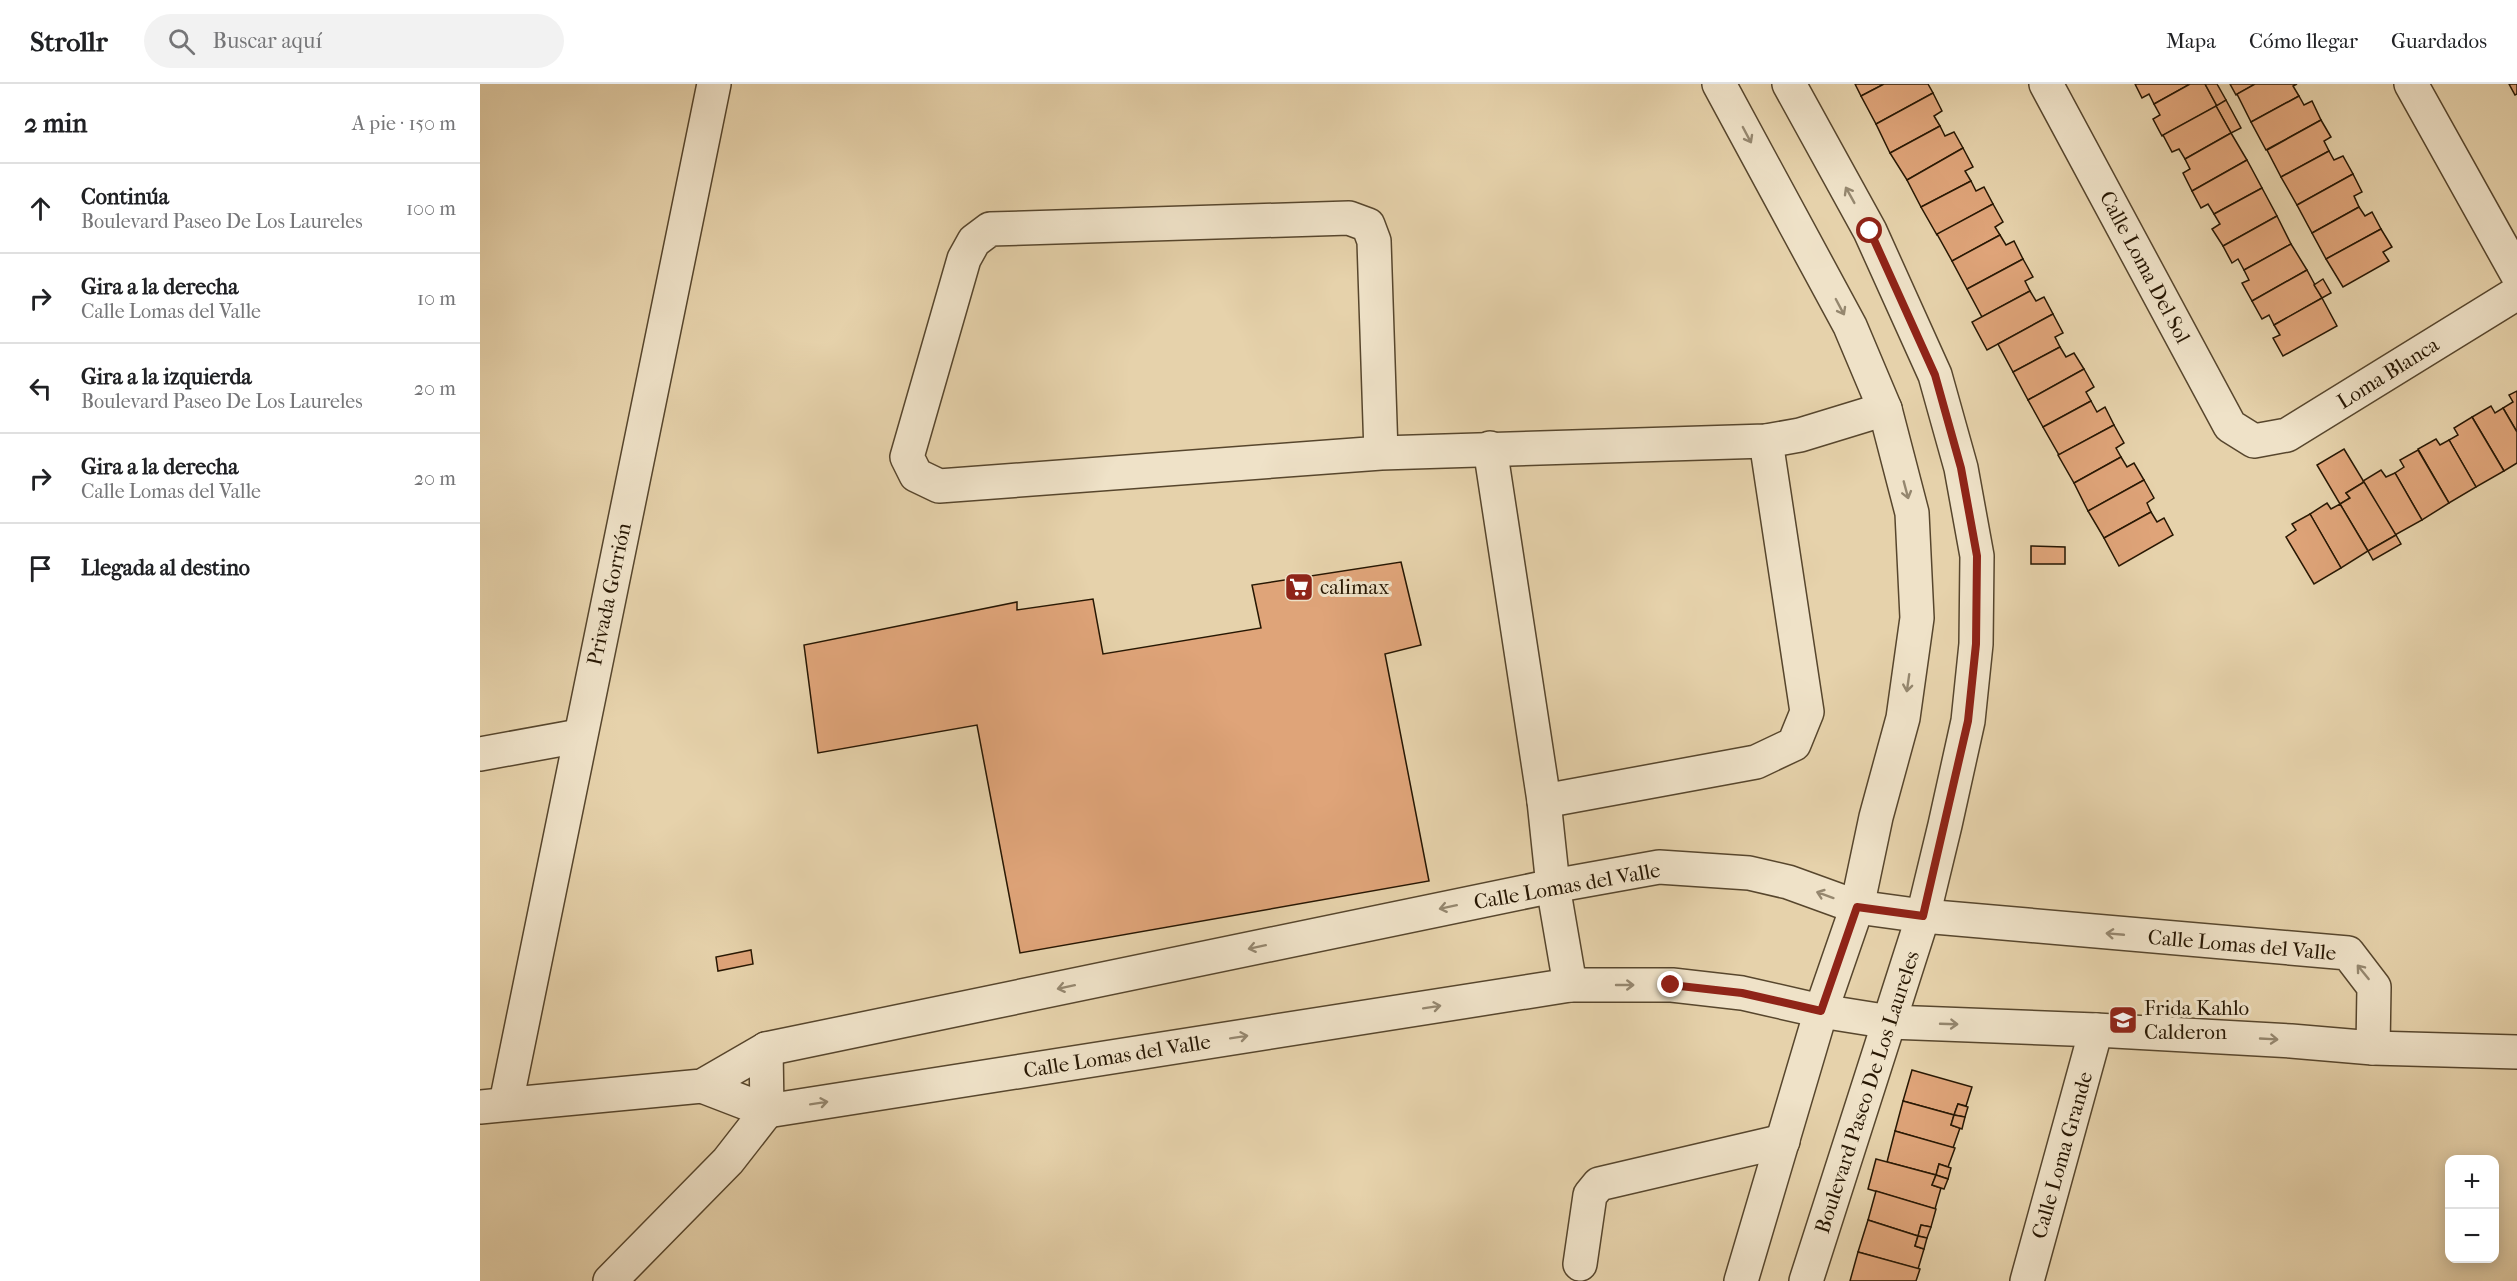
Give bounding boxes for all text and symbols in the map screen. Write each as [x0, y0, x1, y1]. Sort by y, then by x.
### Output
search box [144, 14, 564, 68]
text: Strollr [30, 25, 108, 58]
icon: search [165, 25, 198, 58]
text: Buscar aquí [213, 28, 322, 54]
text: Mapa [2166, 29, 2216, 53]
text: Cómo llegar [2249, 29, 2358, 53]
text: Guardados [2391, 29, 2487, 53]
text: 2 min [24, 108, 87, 139]
text: A pie · 150 m [352, 112, 456, 135]
one-way arrow [1742, 126, 1753, 144]
text: Continúa [81, 184, 169, 210]
one-way arrow [1844, 187, 1856, 204]
street label: Calle Loma Del Sol [2095, 187, 2195, 347]
icon: ahead [24, 192, 57, 225]
text: 100 m [406, 197, 456, 220]
text: Boulevard Paseo De Los Laureles [81, 210, 363, 233]
route start [1856, 217, 1882, 243]
text: Gira a la derecha [81, 274, 238, 300]
icon: right [24, 282, 57, 315]
text: 10 m [417, 287, 456, 310]
one-way arrow [1834, 298, 1846, 315]
text: Calle Lomas del Valle [81, 300, 261, 323]
street label: Loma Blanca [2333, 332, 2443, 414]
text: Gira a la izquierda [81, 364, 252, 390]
icon: left [24, 372, 57, 405]
text: 20 m [414, 377, 456, 400]
text: Boulevard Paseo De Los Laureles [81, 390, 363, 413]
text: Gira a la derecha [81, 454, 238, 480]
icon: right [24, 462, 57, 495]
text: 20 m [414, 467, 456, 490]
text: Calle Lomas del Valle [81, 480, 261, 503]
one-way arrow [1900, 480, 1912, 499]
street label: Privada Gorrión [582, 521, 636, 667]
icon: arrive [24, 552, 57, 585]
text: Llegada al destino [81, 555, 250, 581]
supermarket icon: calimax [1283, 571, 1315, 603]
place label: calimax [1320, 575, 1389, 599]
one-way arrow [1902, 673, 1913, 693]
street label: Calle Lomas del Valle [1472, 858, 1662, 914]
one-way arrow [1816, 889, 1835, 900]
one-way arrow [1439, 902, 1459, 913]
street label: Calle Lomas del Valle [2147, 925, 2337, 965]
one-way arrow [2105, 928, 2125, 939]
one-way arrow [1248, 942, 1268, 953]
street label: Boulevard Paseo De Los Laureles [1810, 947, 1924, 1236]
one-way arrow [2356, 965, 2369, 981]
route end [1657, 971, 1683, 997]
one-way arrow [1615, 979, 1635, 991]
one-way arrow [1057, 982, 1077, 993]
place label: Frida Kahlo Calderon [2144, 996, 2249, 1044]
one-way arrow [1422, 1001, 1442, 1012]
school or university icon: Frida Kahlo Calderon [2107, 1004, 2139, 1036]
one-way arrow [1938, 1018, 1958, 1030]
street label: Calle Lomas del Valle [1022, 1029, 1212, 1083]
one-way arrow [1229, 1031, 1249, 1042]
one-way arrow [2259, 1034, 2279, 1045]
street label: Calle Loma Grande [2027, 1069, 2097, 1241]
one-way arrow [808, 1097, 828, 1108]
map controls [2445, 1155, 2499, 1263]
button: + [2445, 1155, 2499, 1209]
button: − [2445, 1209, 2499, 1263]

